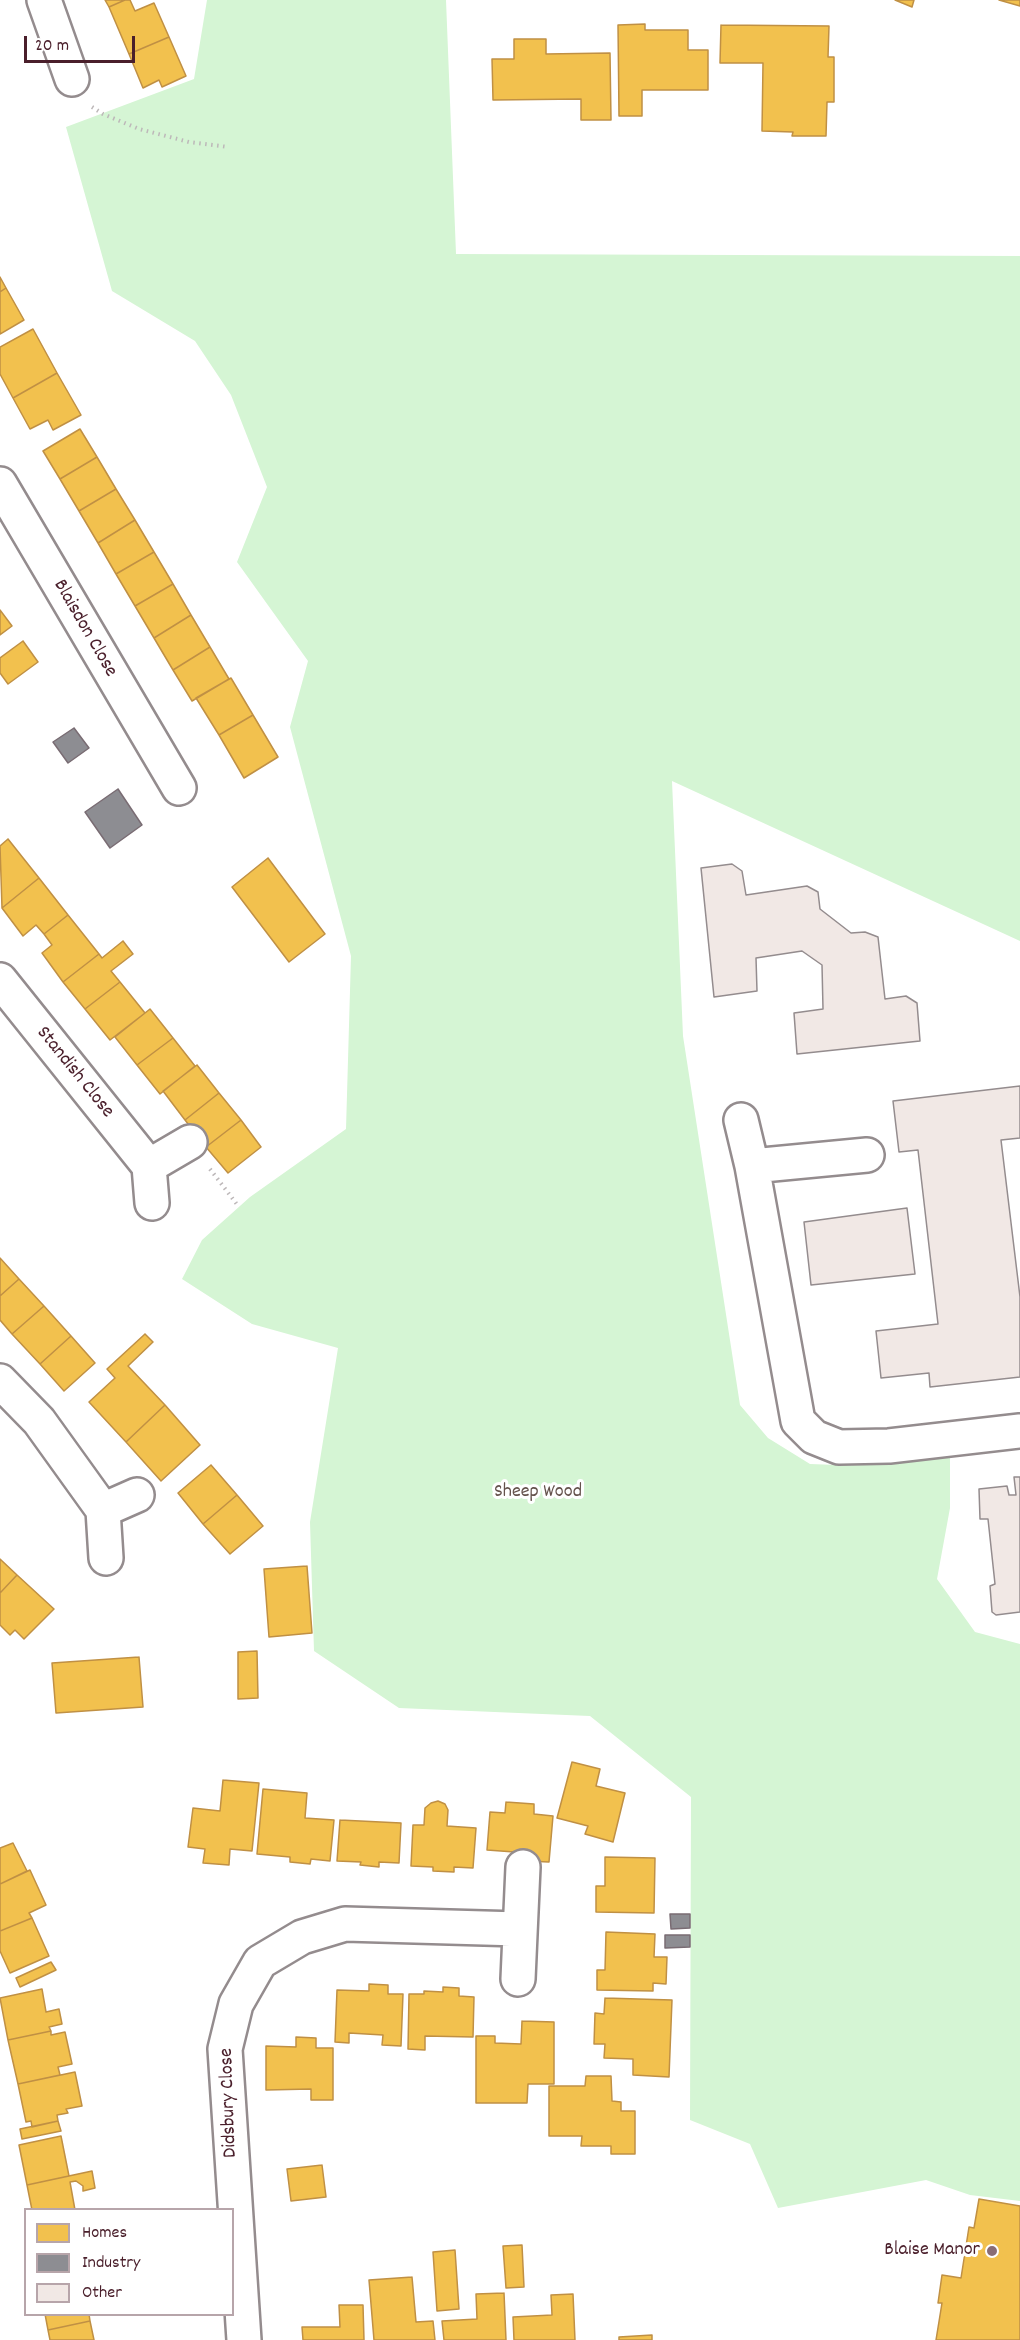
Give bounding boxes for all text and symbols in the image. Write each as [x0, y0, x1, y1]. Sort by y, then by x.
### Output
scale bar [27, 24, 138, 62]
text: 20 m [35, 34, 69, 59]
street label: Blaisdon Close [46, 576, 122, 682]
street label: Standish Close [30, 1022, 118, 1124]
park label: Sheep Wood [494, 1481, 582, 1505]
street label: Didsbury Close [216, 2048, 244, 2158]
legend [24, 2208, 234, 2316]
text: Homes [82, 2221, 127, 2246]
place label: Blaise Manor [884, 2239, 980, 2263]
marker: Blaise Manor [985, 2244, 999, 2258]
text: Industry [82, 2251, 140, 2276]
text: Other [82, 2281, 122, 2306]

